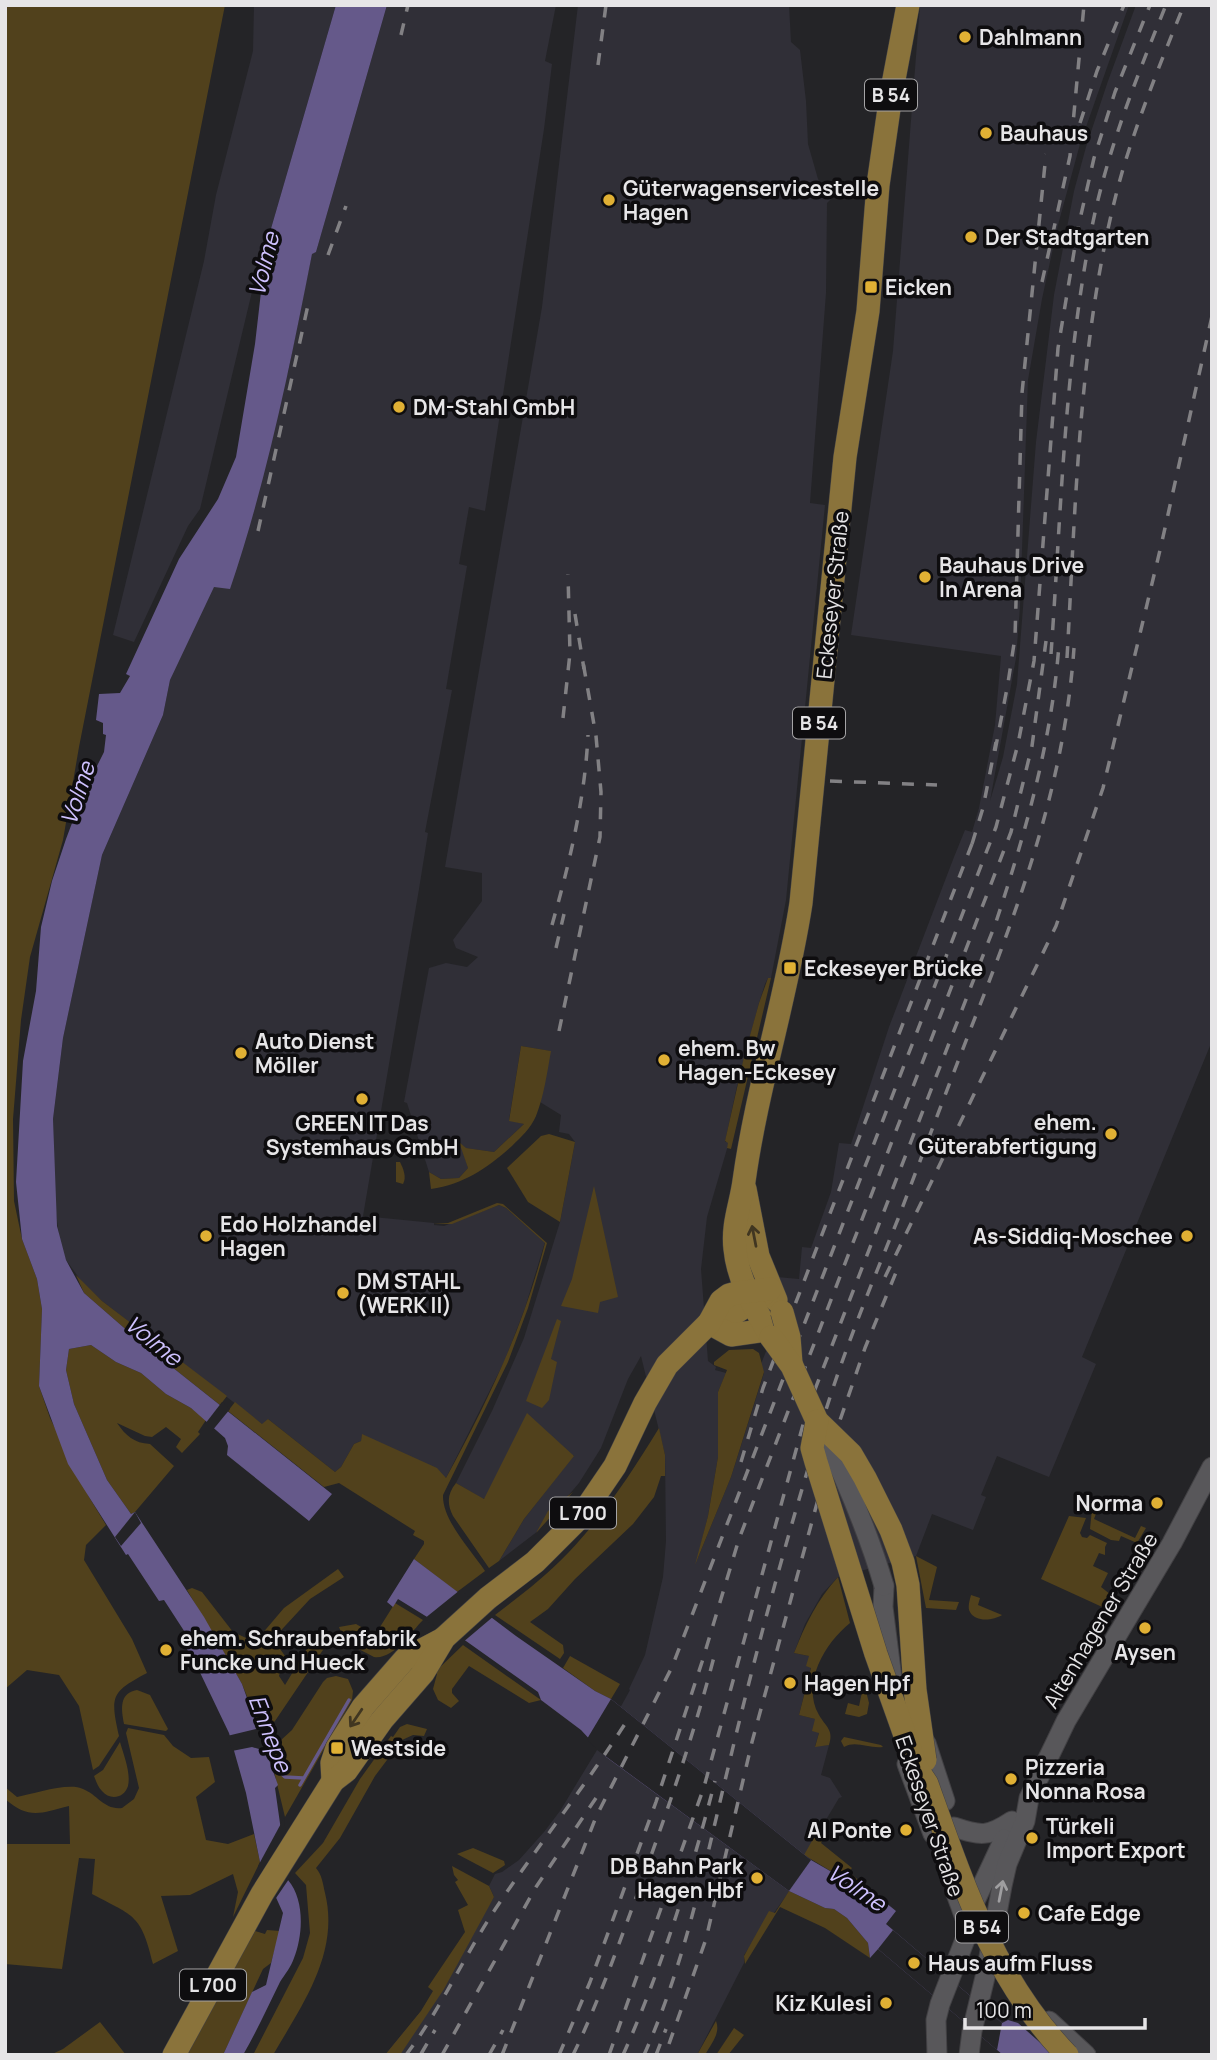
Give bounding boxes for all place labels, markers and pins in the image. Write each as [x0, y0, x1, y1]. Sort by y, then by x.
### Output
place label: Dahlmann [979, 23, 1082, 51]
marker: Dahlmann [957, 29, 973, 45]
place label: Bauhaus [1000, 119, 1088, 147]
marker: Bauhaus [978, 125, 994, 141]
place label: Güterwagenservicestelle Hagen [623, 174, 879, 226]
marker: Güterwagenservicestelle Hagen [601, 192, 617, 208]
place label: Der Stadtgarten [985, 223, 1149, 251]
marker: Der Stadtgarten [963, 229, 979, 245]
place label: Eicken [885, 273, 952, 301]
marker: Eicken [863, 279, 879, 295]
place label: DM-Stahl GmbH [413, 393, 575, 421]
marker: DM-Stahl GmbH [391, 399, 407, 415]
place label: Bauhaus Drive In Arena [939, 551, 1084, 603]
marker: Bauhaus Drive In Arena [917, 569, 933, 585]
place label: Eckeseyer Brücke [804, 954, 983, 982]
marker: Eckeseyer Brücke [782, 960, 798, 976]
place label: Auto Dienst Möller [255, 1027, 374, 1079]
place label: ehem. Bw Hagen-Eckesey [678, 1034, 836, 1086]
marker: Auto Dienst Möller [233, 1045, 249, 1061]
marker: ehem. Bw Hagen-Eckesey [656, 1052, 672, 1068]
marker: GREEN IT Das Systemhaus GmbH [354, 1091, 370, 1107]
place label: ehem. Güterabfertigung [919, 1108, 1097, 1160]
place label: GREEN IT Das Systemhaus GmbH [266, 1109, 458, 1161]
marker: ehem. Güterabfertigung [1103, 1126, 1119, 1142]
place label: Edo Holzhandel Hagen [220, 1210, 377, 1262]
place label: As-Siddiq-Moschee [973, 1222, 1173, 1250]
marker: Edo Holzhandel Hagen [198, 1228, 214, 1244]
marker: As-Siddiq-Moschee [1179, 1228, 1195, 1244]
place label: DM STAHL (WERK II) [357, 1267, 460, 1319]
marker: DM STAHL (WERK II) [335, 1285, 351, 1301]
place label: Norma [1076, 1489, 1143, 1517]
marker: Norma [1149, 1495, 1165, 1511]
marker: Aysen [1137, 1620, 1153, 1636]
place label: ehem. Schraubenfabrik Funcke und Hueck [180, 1624, 417, 1676]
place label: Aysen [1114, 1638, 1176, 1666]
marker: ehem. Schraubenfabrik Funcke und Hueck [158, 1642, 174, 1658]
place label: Hagen Hpf [804, 1669, 910, 1697]
marker: Hagen Hpf [782, 1675, 798, 1691]
place label: Westside [351, 1734, 446, 1762]
marker: Westside [329, 1740, 345, 1756]
place label: Pizzeria Nonna Rosa [1025, 1753, 1146, 1805]
marker: Pizzeria Nonna Rosa [1003, 1771, 1019, 1787]
place label: Türkeli Import Export [1046, 1812, 1186, 1864]
place label: Al Ponte [807, 1816, 892, 1844]
marker: Al Ponte [898, 1822, 914, 1838]
marker: Türkeli Import Export [1024, 1830, 1040, 1846]
place label: DB Bahn Park Hagen Hbf [610, 1852, 744, 1904]
marker: DB Bahn Park Hagen Hbf [749, 1870, 765, 1886]
place label: Cafe Edge [1038, 1899, 1141, 1927]
marker: Cafe Edge [1016, 1905, 1032, 1921]
place label: Haus aufm Fluss [928, 1949, 1093, 1977]
marker: Haus aufm Fluss [906, 1955, 922, 1971]
place label: Kiz Kulesi [775, 1989, 872, 2017]
marker: Kiz Kulesi [878, 1995, 894, 2011]

